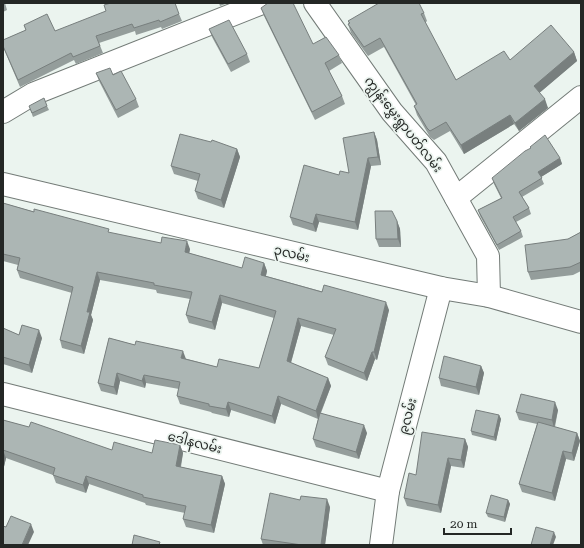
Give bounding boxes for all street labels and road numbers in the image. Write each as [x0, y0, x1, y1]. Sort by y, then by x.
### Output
street label: ကျွန်းမွှေးရွာပတ်လမ်း [358, 73, 446, 178]
street label: ၃လမ်း [272, 241, 311, 268]
street label: ၉လမ်း [394, 396, 422, 437]
street label: ဒေါနလမ်း [166, 428, 224, 459]

